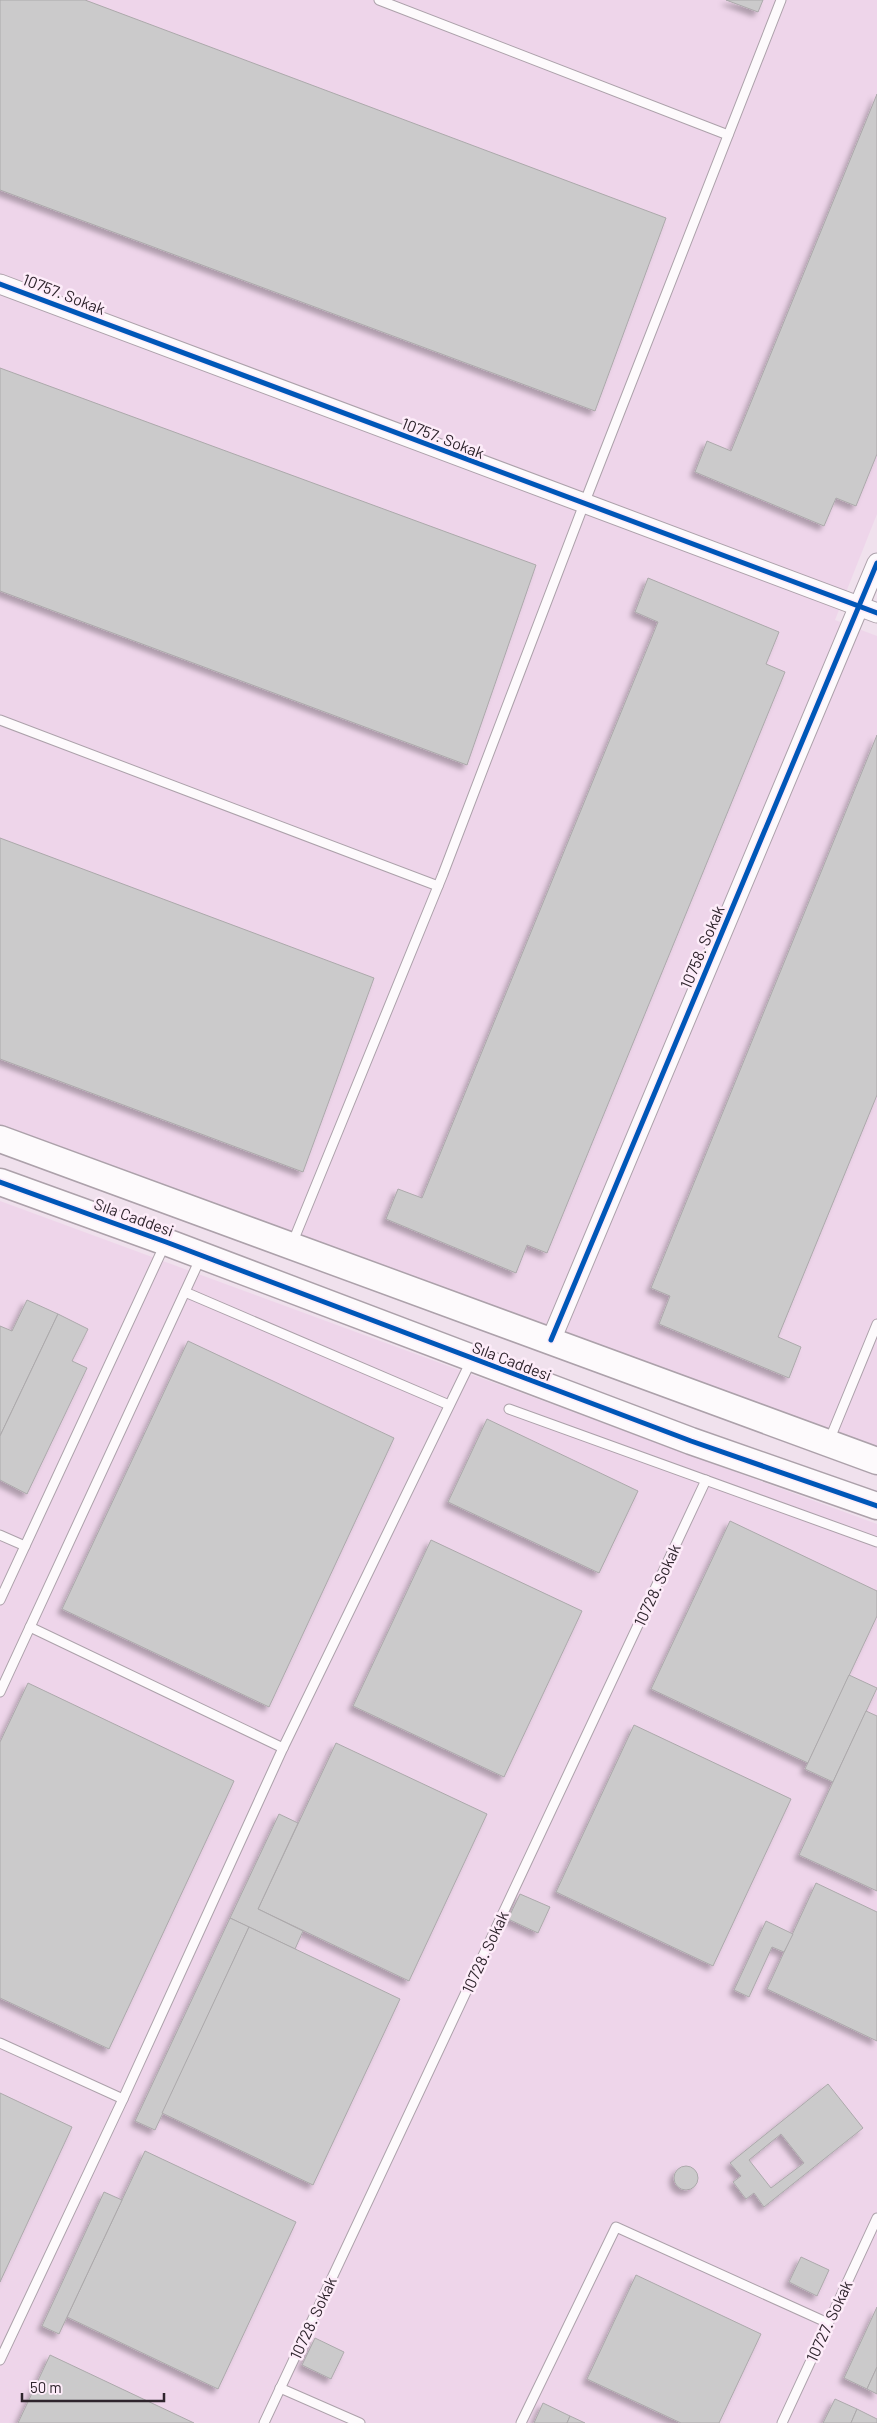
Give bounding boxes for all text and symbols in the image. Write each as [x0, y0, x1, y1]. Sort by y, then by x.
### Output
street label: 10757. Sokak [20, 269, 108, 318]
street label: 10757. Sokak [399, 413, 487, 462]
street label: 10758. Sokak [675, 902, 728, 991]
street label: Sıla Caddesi [92, 1193, 177, 1240]
street label: Sıla Caddesi [470, 1337, 554, 1384]
street label: 10728. Sokak [629, 1540, 684, 1629]
street label: 10728. Sokak [457, 1907, 512, 1996]
street label: 10728. Sokak [285, 2273, 340, 2362]
street label: 10727. Sokak [801, 2277, 856, 2364]
scale bar [22, 2370, 165, 2402]
text: 50 m [30, 2378, 62, 2396]

